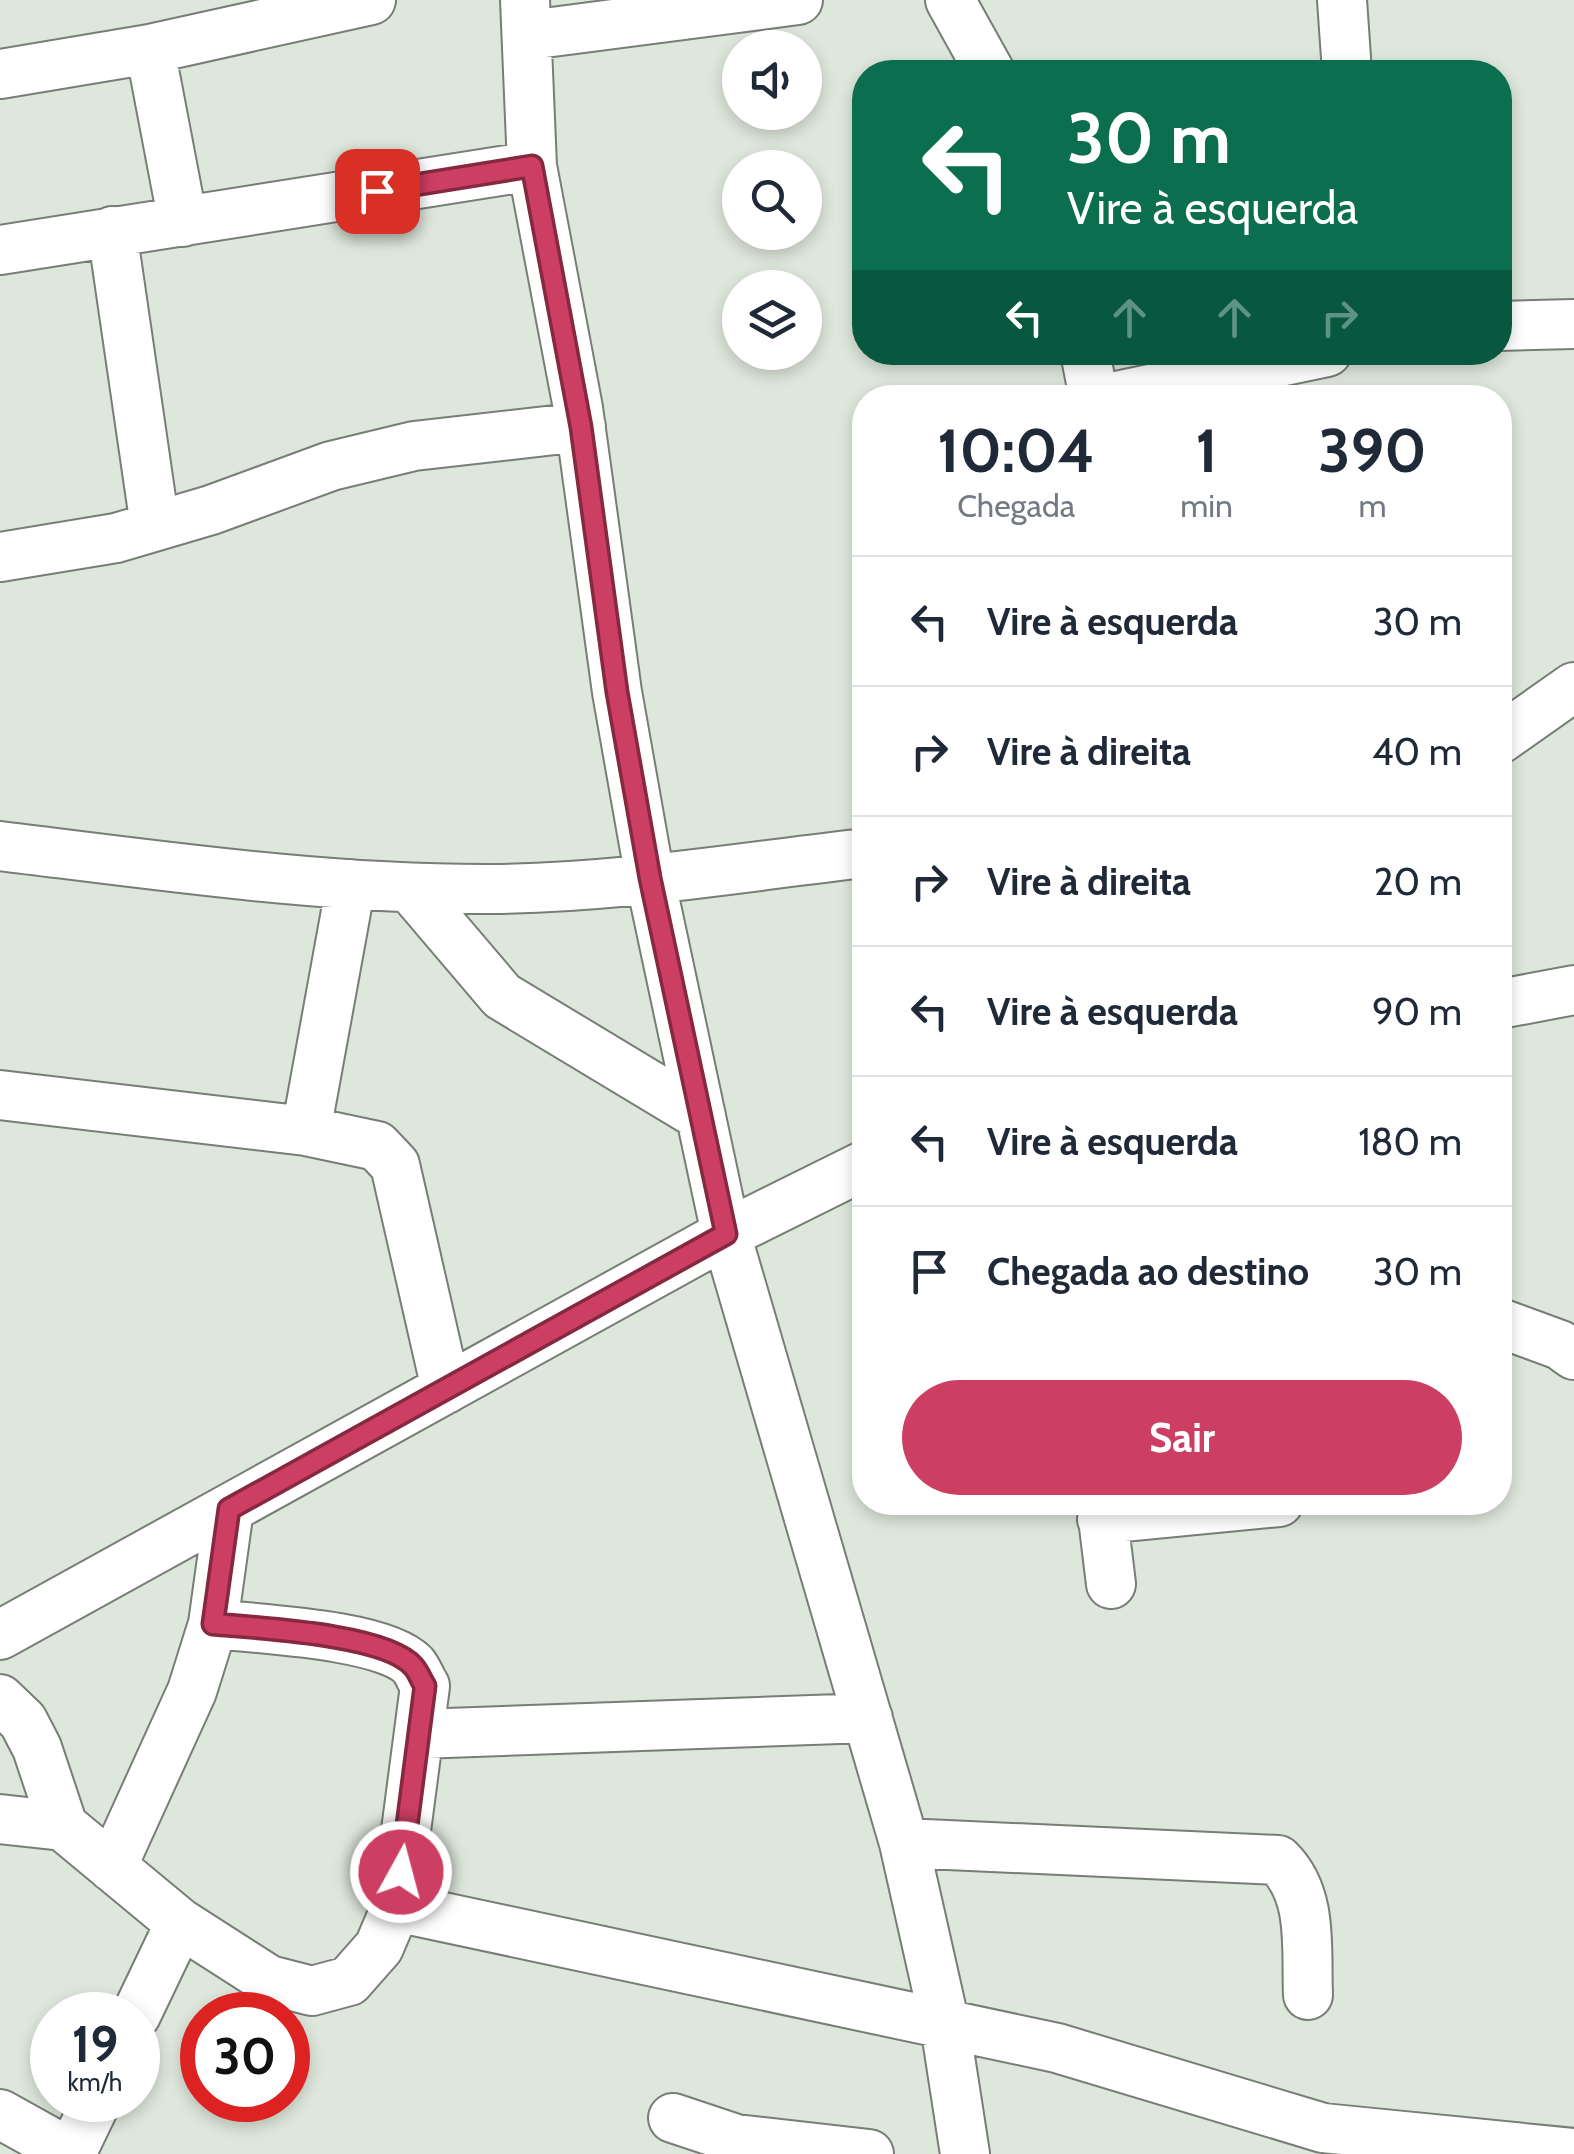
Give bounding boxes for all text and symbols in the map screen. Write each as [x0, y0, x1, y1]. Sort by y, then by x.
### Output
map controls [722, 30, 822, 370]
button: sound [722, 30, 822, 130]
text: 30 m [1067, 95, 1231, 181]
icon: left [902, 100, 1032, 230]
pin [335, 149, 420, 234]
button: search [722, 150, 822, 250]
icon: arrive [350, 164, 405, 219]
text: Vire à esquerda [1067, 181, 1358, 235]
button: layers [722, 270, 822, 370]
icon: left [997, 290, 1052, 345]
icon: ahead [1102, 290, 1157, 345]
icon: ahead [1207, 290, 1262, 345]
icon: right [1312, 290, 1367, 345]
text: 10:04 [937, 414, 1095, 487]
text: 1 [1195, 414, 1218, 487]
text: 390 [1318, 414, 1427, 487]
text: Chegada [957, 486, 1075, 525]
text: min [1180, 486, 1233, 525]
text: m [1358, 486, 1386, 525]
icon: left [902, 594, 957, 649]
text: Vire à esquerda [987, 598, 1238, 645]
text: 30 m [1373, 598, 1462, 645]
icon: right [902, 724, 957, 779]
text: Vire à direita [987, 728, 1191, 775]
text: 40 m [1372, 728, 1462, 775]
icon: right [902, 854, 957, 909]
text: Vire à direita [987, 858, 1191, 905]
text: 20 m [1374, 858, 1462, 905]
icon: left [902, 984, 957, 1039]
text: Vire à esquerda [987, 988, 1238, 1035]
text: 90 m [1372, 988, 1462, 1035]
icon: left [902, 1114, 957, 1169]
text: Vire à esquerda [987, 1118, 1238, 1165]
text: 180 m [1358, 1118, 1462, 1165]
icon: arrive [902, 1244, 957, 1299]
text: Chegada ao destino [987, 1248, 1309, 1295]
text: 30 m [1373, 1248, 1462, 1295]
button: Sair [902, 1380, 1462, 1495]
position arrow [349, 1820, 453, 1924]
speed limit sign: 30 [180, 1992, 310, 2122]
text: 19 [72, 2014, 118, 2075]
text: km/h [68, 2067, 122, 2097]

